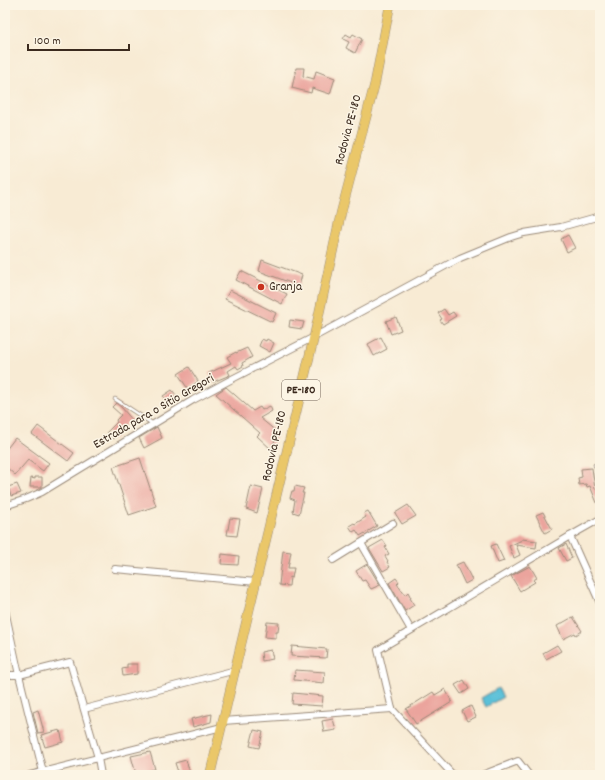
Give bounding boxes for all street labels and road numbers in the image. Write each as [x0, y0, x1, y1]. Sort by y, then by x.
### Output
street label: Rodovia PE-180 [330, 93, 368, 167]
street label: Estrada para o Sitio Gregori [90, 369, 219, 454]
road number: PE-180 [282, 380, 320, 400]
street label: Rodovia PE-180 [258, 409, 292, 483]

